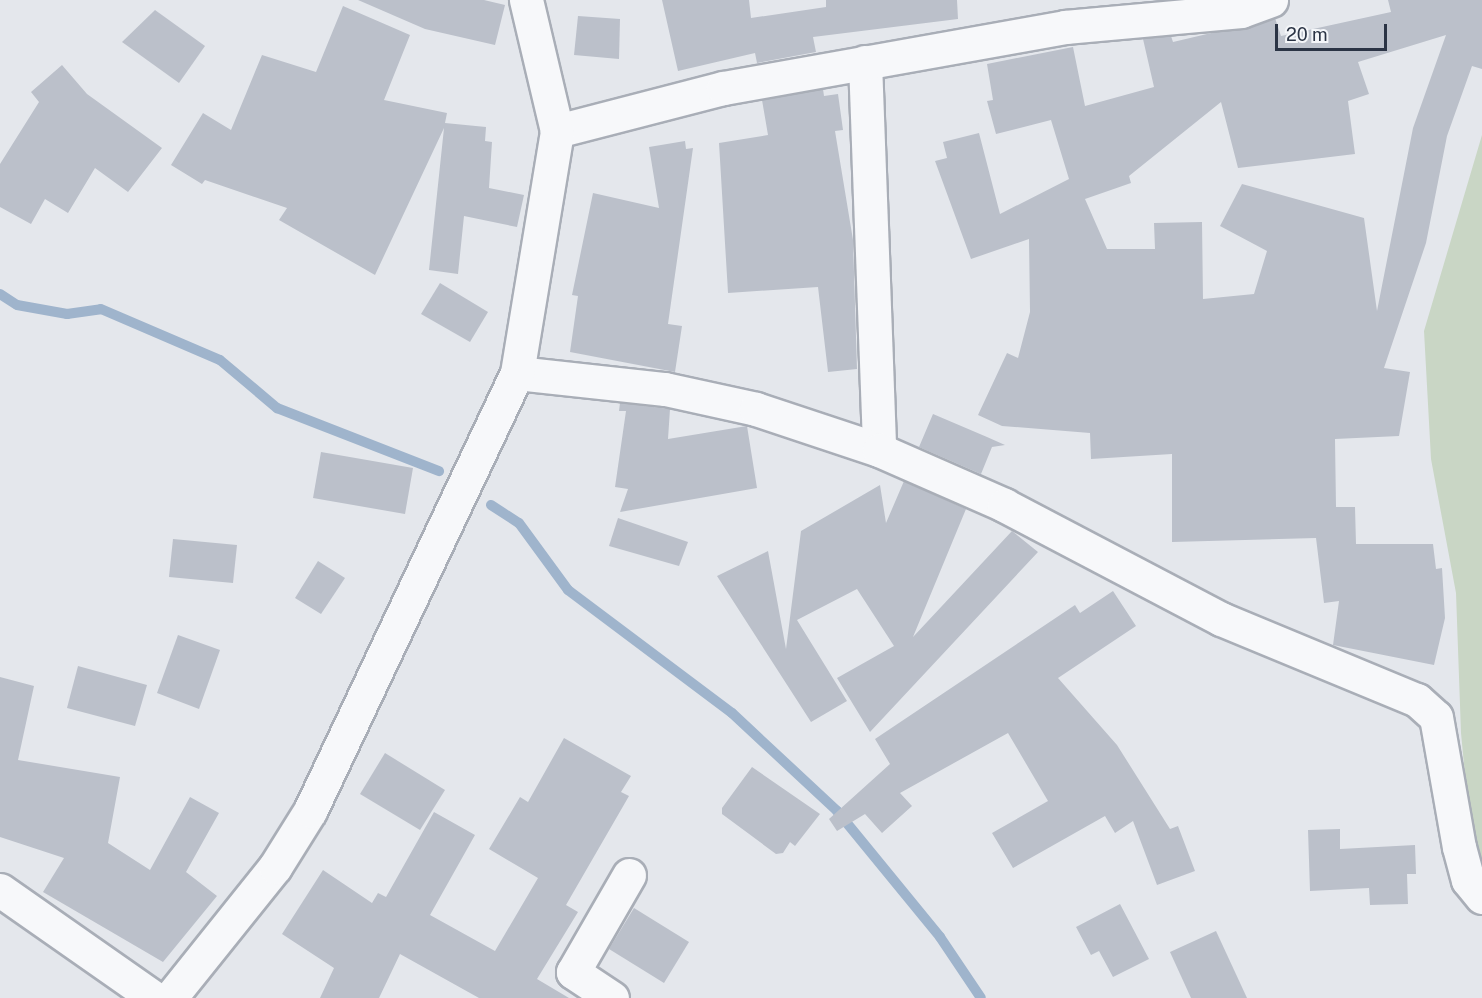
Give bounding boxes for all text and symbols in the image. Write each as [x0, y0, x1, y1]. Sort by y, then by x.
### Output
scale bar [1278, 12, 1390, 50]
text: 20 m [1286, 24, 1328, 45]

